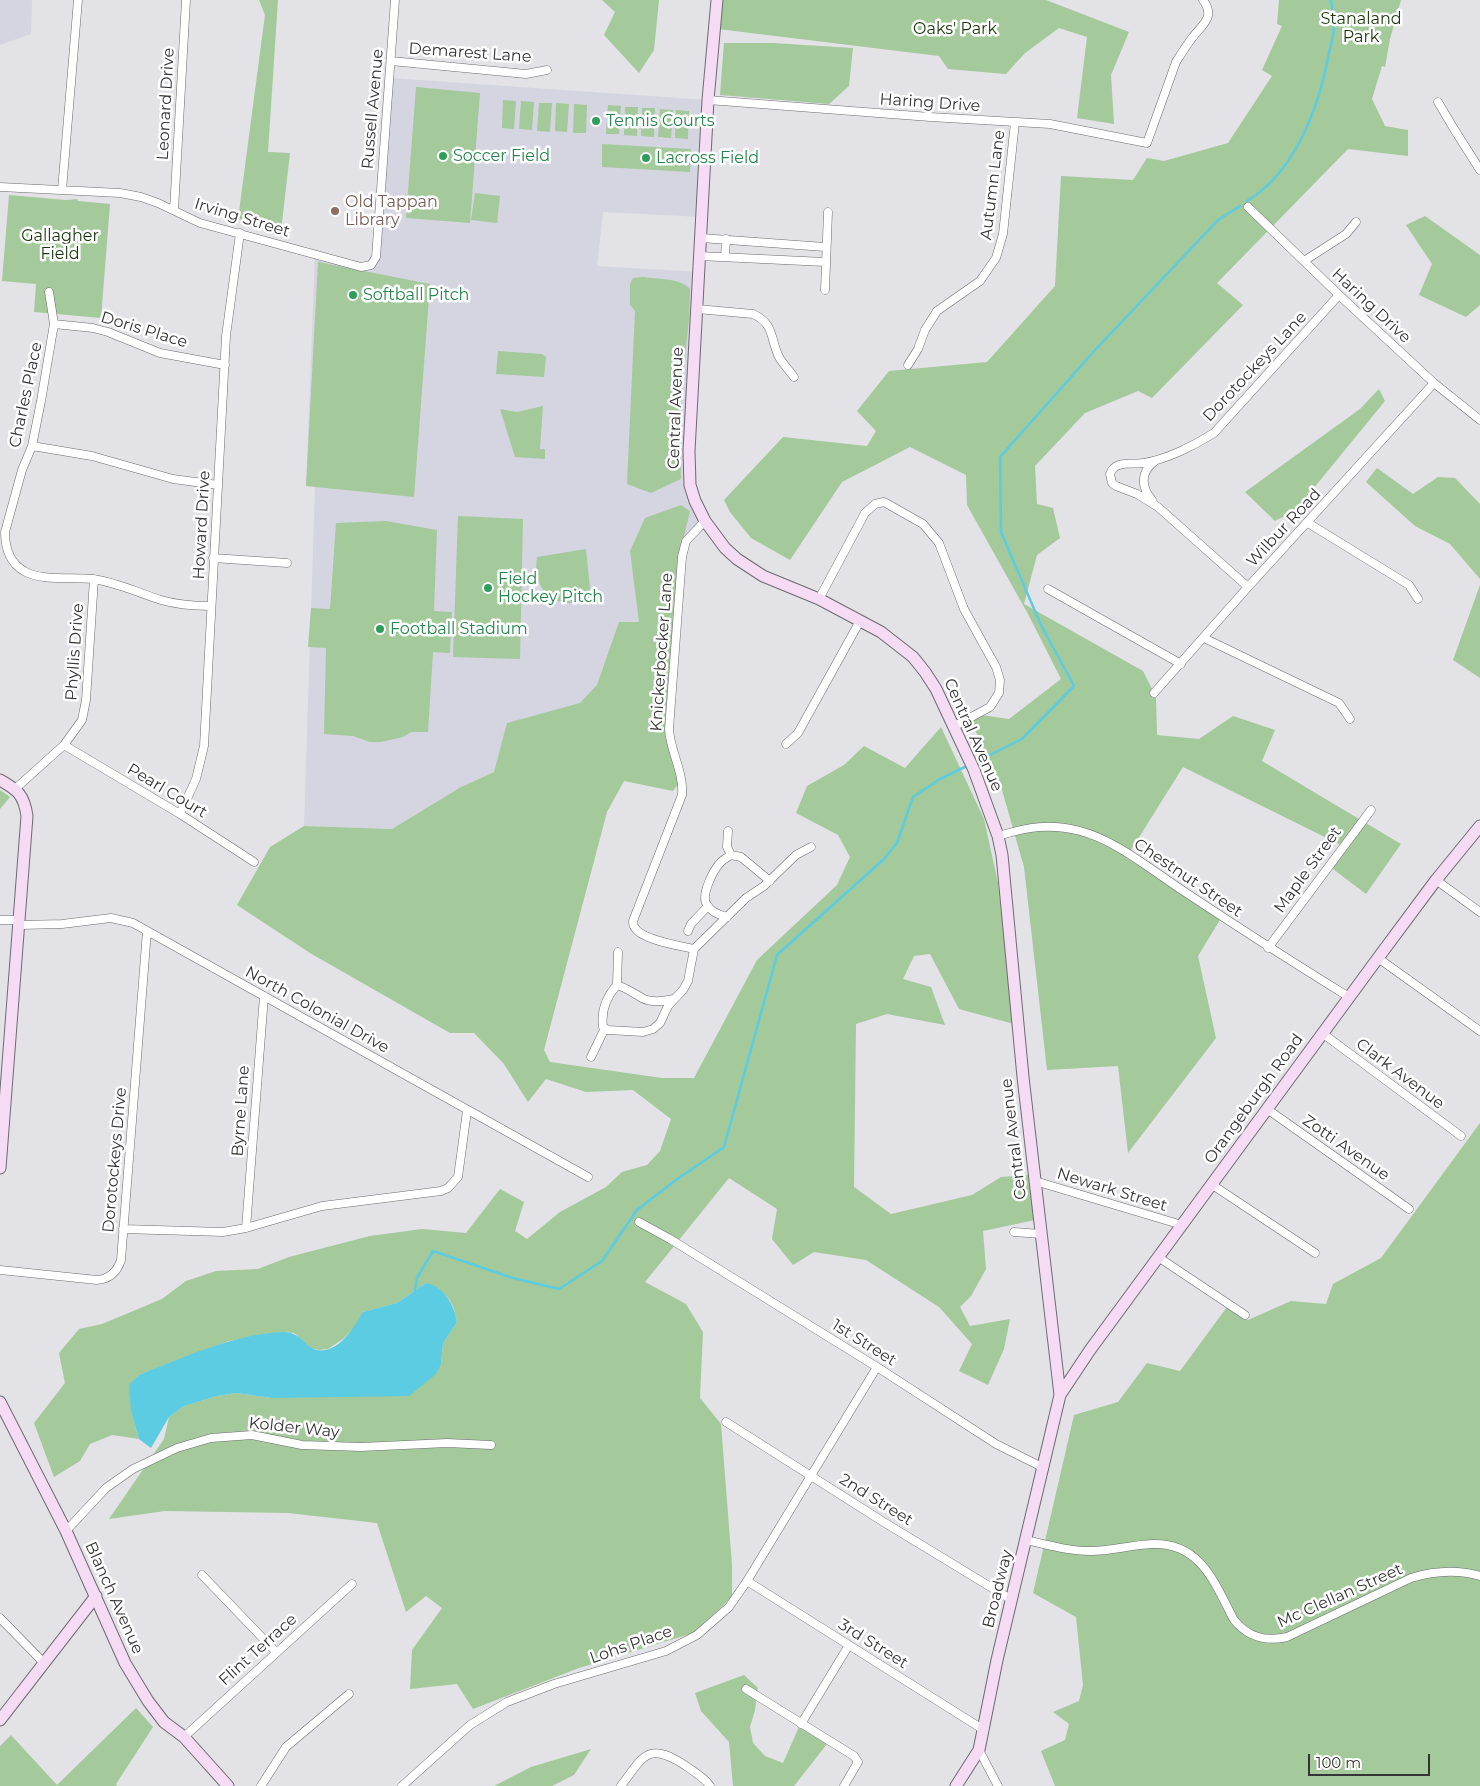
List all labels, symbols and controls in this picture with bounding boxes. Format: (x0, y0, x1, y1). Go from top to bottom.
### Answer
park label: Stanaland Park (1320, 9, 1402, 47)
park label: Oaks' Park (913, 19, 997, 39)
street label: Demarest Lane (408, 39, 532, 67)
street label: Leonard Drive (153, 47, 179, 161)
street label: Russell Avenue (358, 48, 388, 170)
street label: Haring Drive (879, 90, 981, 116)
place label: Tennis Courts (606, 111, 715, 131)
marker: Tennis Courts (590, 115, 602, 127)
street label: Autumn Lane (977, 129, 1009, 241)
place label: Soccer Field (453, 146, 550, 166)
place label: Lacross Field (656, 148, 759, 168)
marker: Soccer Field (437, 150, 449, 162)
marker: Lacross Field (640, 152, 652, 164)
place label: Old Tappan Library (345, 192, 438, 230)
street label: Irving Street (192, 194, 292, 242)
marker: Old Tappan Library (329, 205, 341, 217)
park label: Gallagher Field (21, 226, 99, 264)
street label: Haring Drive (1328, 265, 1414, 347)
place label: Softball Pitch (363, 285, 469, 305)
marker: Softball Pitch (347, 289, 359, 301)
street label: Doris Place (98, 308, 190, 352)
street label: Dorotockeys Lane (1199, 308, 1311, 426)
street label: Charles Place (5, 340, 47, 450)
street label: Central Avenue (664, 347, 688, 469)
street label: Howard Drive (190, 470, 214, 580)
street label: Wilbur Road (1243, 485, 1325, 571)
place label: Field Hockey Pitch (498, 569, 603, 607)
street label: Knickerbocker Lane (647, 572, 677, 732)
marker: Field Hockey Pitch (482, 582, 494, 594)
street label: Phyllis Drive (62, 603, 88, 701)
place label: Football Stadium (390, 619, 528, 639)
marker: Football Stadium (374, 623, 386, 635)
street label: Central Avenue (939, 675, 1007, 795)
street label: Pearl Court (124, 760, 210, 822)
street label: Maple Street (1270, 823, 1346, 917)
street label: Chestnut Street (1130, 835, 1246, 921)
street label: North Colonial Drive (242, 962, 392, 1058)
street label: Orangeburgh Road (1200, 1030, 1308, 1168)
street label: Clark Avenue (1352, 1035, 1448, 1113)
street label: Byrne Lane (228, 1065, 254, 1157)
street label: Central Avenue (997, 1077, 1031, 1201)
street label: Dorotockeys Drive (99, 1087, 131, 1233)
street label: Zotti Avenue (1299, 1111, 1393, 1185)
street label: Newark Street (1055, 1164, 1169, 1216)
street label: 1st Street (828, 1316, 900, 1370)
street label: Kolder Way (248, 1414, 340, 1442)
street label: 2nd Street (836, 1470, 916, 1530)
street label: Blanch Avenue (81, 1539, 147, 1657)
street label: Broadway (979, 1548, 1017, 1630)
street label: Mc Clellan Street (1274, 1560, 1406, 1632)
street label: Flint Terrace (215, 1610, 301, 1690)
street label: 3rd Street (835, 1615, 911, 1673)
street label: Lohs Place (587, 1622, 675, 1668)
scale bar (1310, 1744, 1432, 1776)
text: 100 m (1316, 1753, 1361, 1772)

